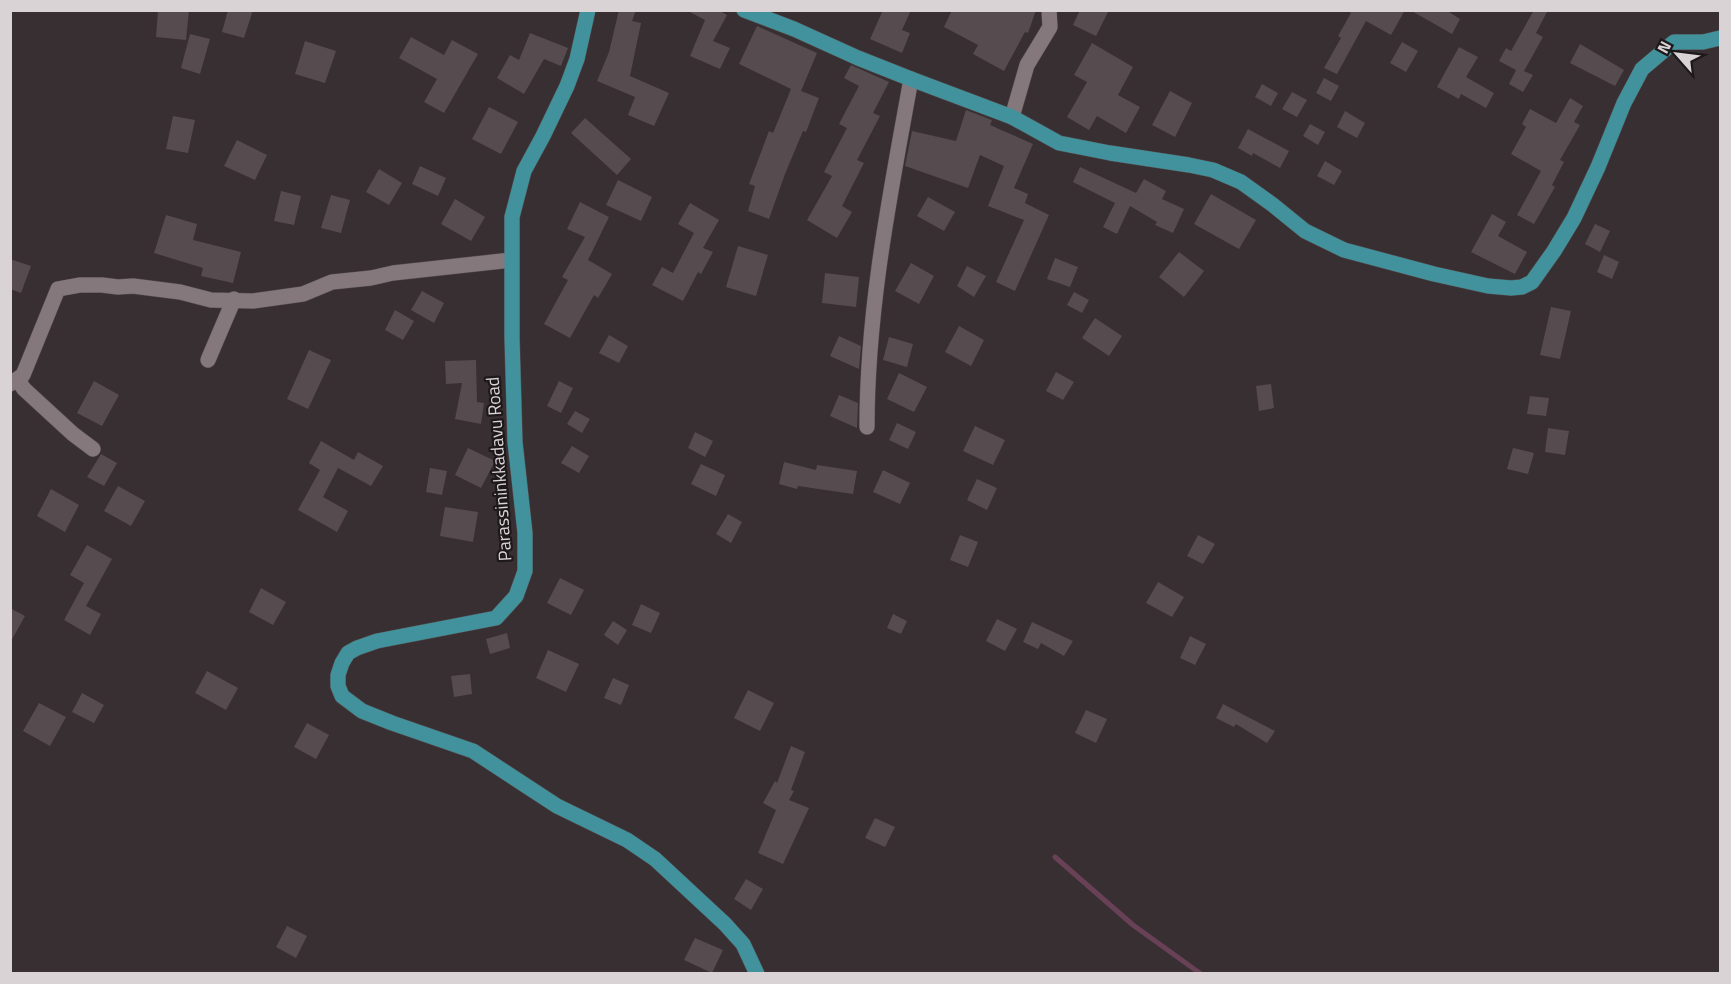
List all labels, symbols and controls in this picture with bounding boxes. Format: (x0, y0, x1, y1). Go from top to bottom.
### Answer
north arrow (1647, 24, 1707, 84)
text: N (1651, 36, 1677, 57)
street label: Parassininkkadavu Road (479, 376, 518, 562)

